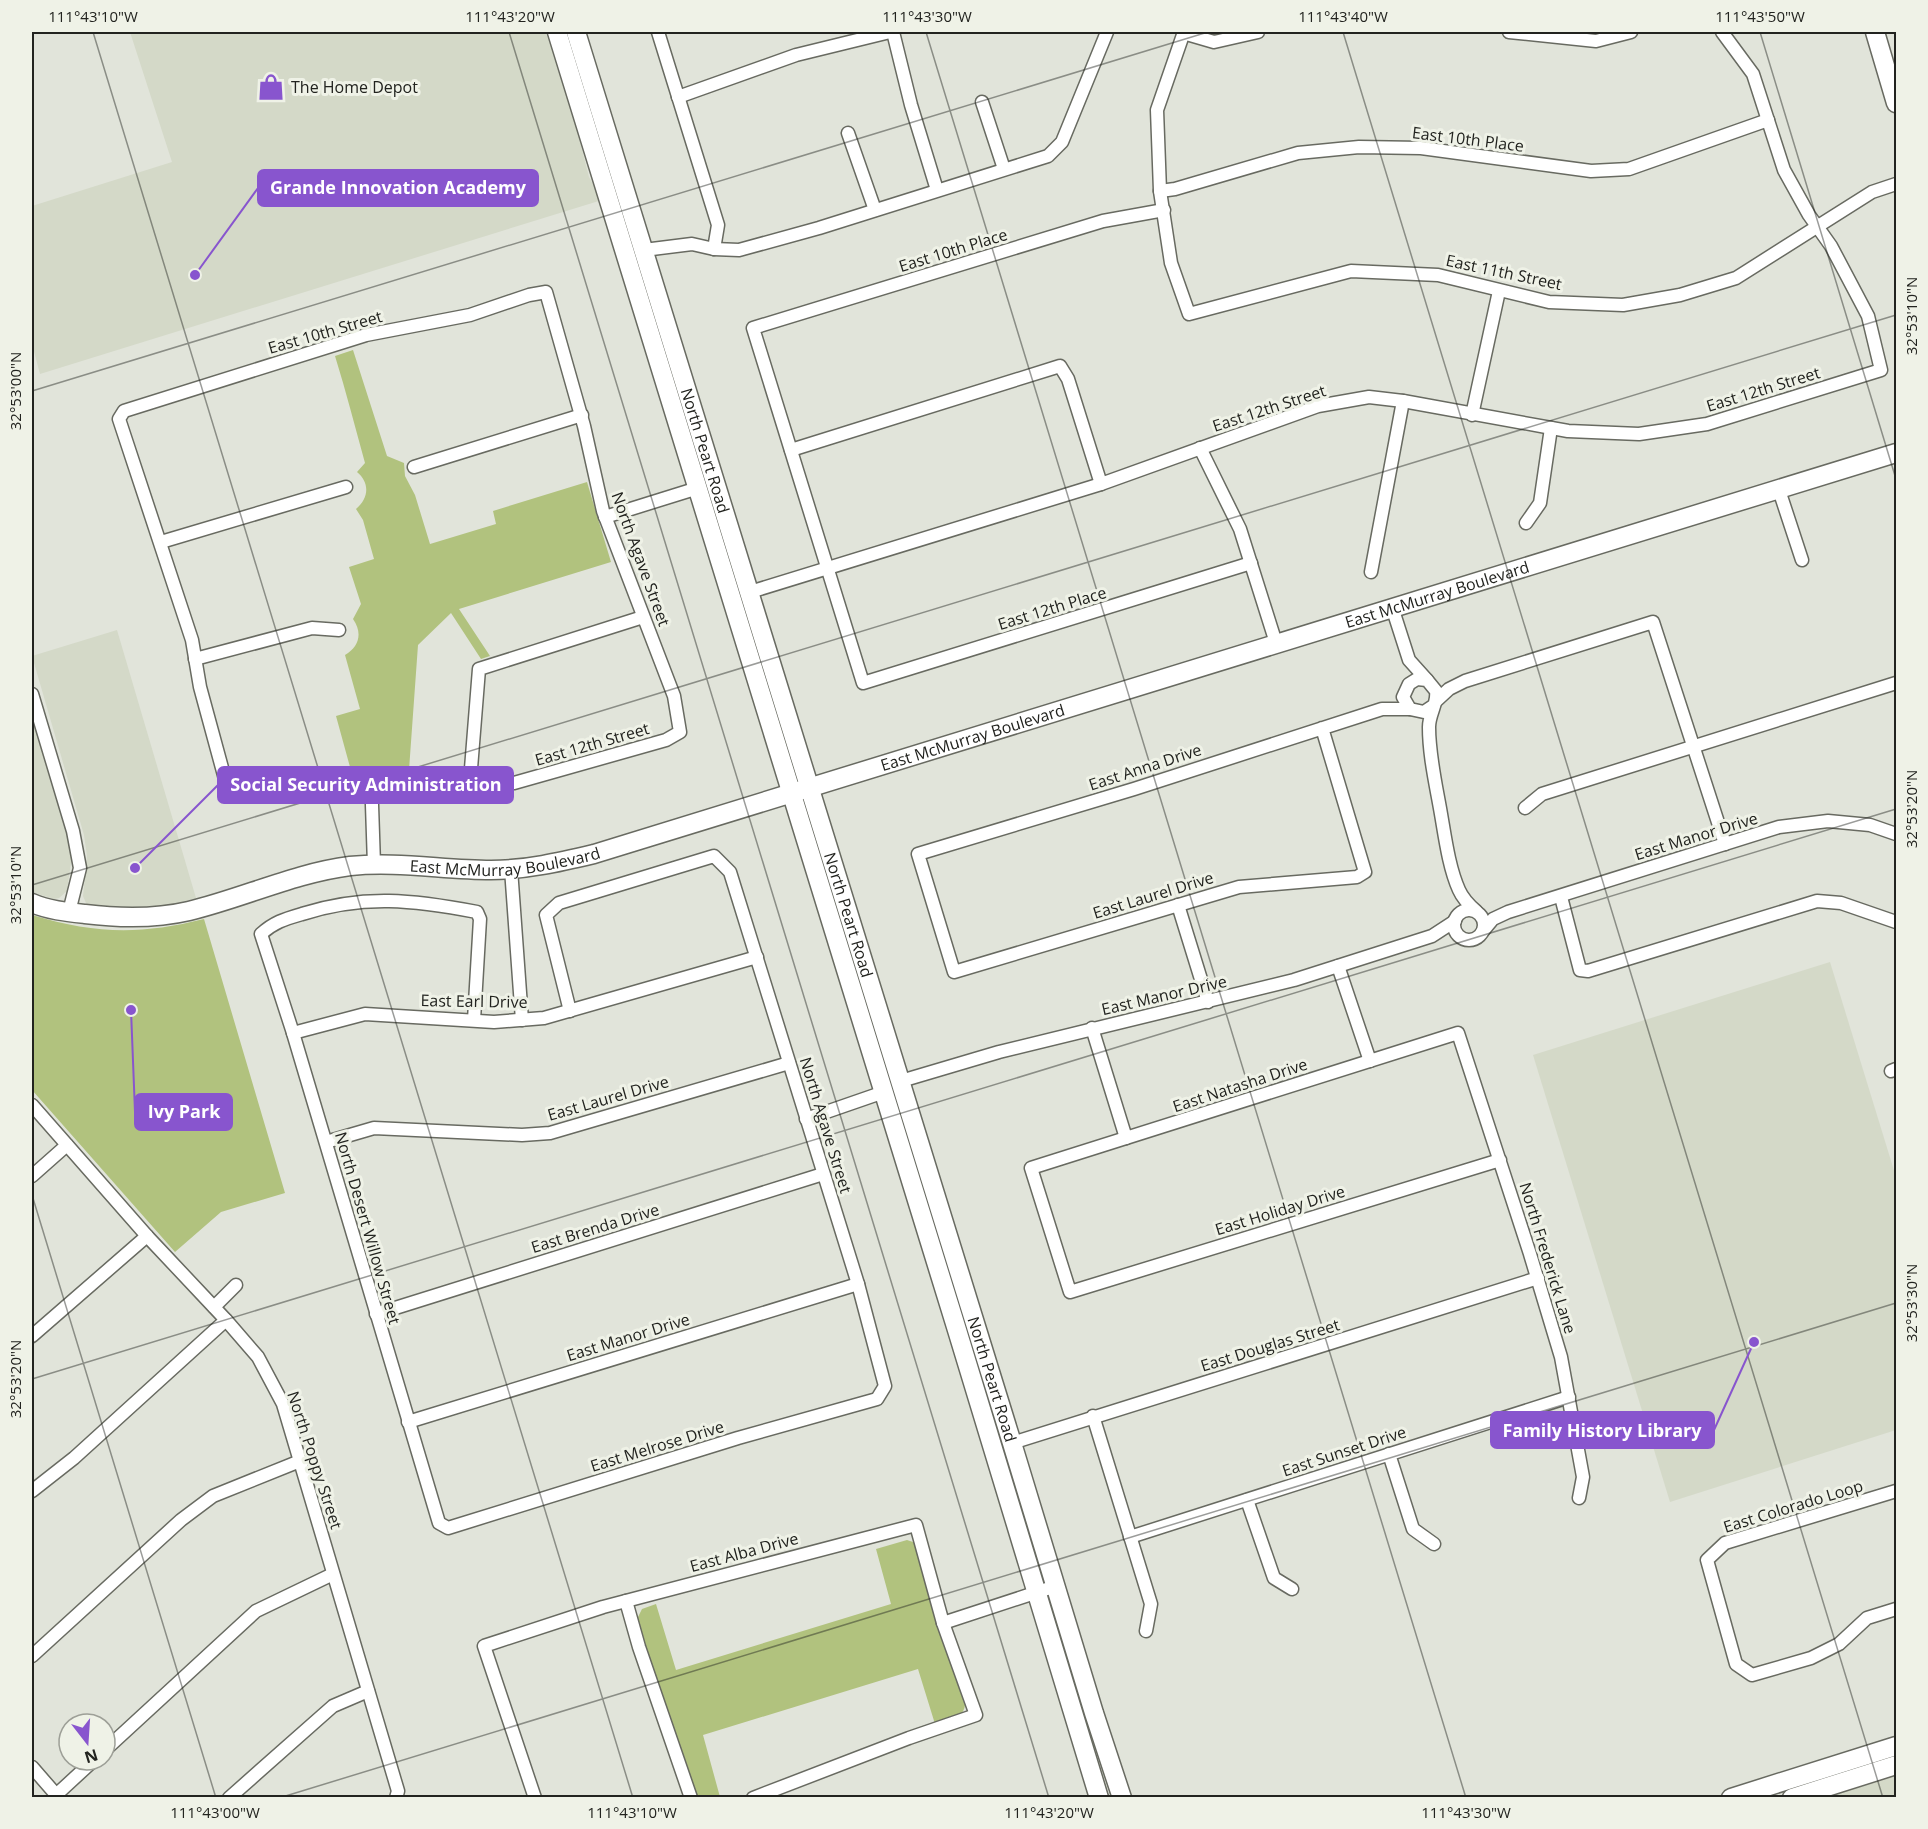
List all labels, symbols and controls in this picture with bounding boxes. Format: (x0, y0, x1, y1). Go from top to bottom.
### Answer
text: 111°43'10"W (48, 6, 138, 26)
text: 111°43'20"W (465, 6, 555, 26)
text: 111°43'30"W (882, 6, 972, 26)
text: 111°43'40"W (1298, 6, 1388, 26)
text: 111°43'50"W (1715, 6, 1805, 26)
shop icon: The Home Depot (256, 72, 286, 102)
place label: The Home Depot (291, 76, 418, 98)
street label: East 10th Place (1411, 121, 1525, 157)
callout: Grande Innovation Academy (258, 170, 538, 206)
text: Grande Innovation Academy (270, 175, 527, 199)
street label: East 10th Place (896, 223, 1010, 277)
street label: East 11th Street (1444, 249, 1564, 295)
text: 32°53'10"N (1901, 277, 1921, 355)
street label: East 10th Street (265, 305, 385, 359)
text: 32°53'00"N (5, 352, 25, 430)
street label: East 12th Street (1703, 361, 1823, 417)
street label: East 12th Street (1210, 379, 1329, 437)
street label: North Peart Road (676, 385, 735, 516)
street label: North Agave Street (606, 489, 676, 629)
street label: East McMurray Boulevard (1342, 556, 1532, 633)
street label: East 12th Place (995, 581, 1109, 635)
street label: East McMurray Boulevard (878, 699, 1067, 776)
street label: East 12th Street (532, 717, 652, 771)
street label: East Anna Drive (1086, 738, 1204, 796)
callout: Social Security Administration (218, 767, 513, 803)
text: 32°53'20"N (1901, 770, 1921, 848)
text: Social Security Administration (230, 772, 502, 796)
street label: East Manor Drive (1632, 807, 1760, 865)
street label: East McMurray Boulevard (409, 842, 603, 881)
text: 32°53'10"N (5, 846, 25, 924)
street label: North Peart Road (819, 849, 878, 980)
street label: East Laurel Drive (1090, 866, 1216, 924)
street label: East Manor Drive (1099, 970, 1229, 1020)
street label: East Earl Drive (420, 989, 528, 1013)
street label: East Natasha Drive (1170, 1053, 1310, 1117)
street label: North Agave Street (795, 1054, 857, 1196)
street label: East Laurel Drive (545, 1070, 671, 1126)
callout: Ivy Park (135, 1094, 232, 1130)
text: Ivy Park (148, 1099, 221, 1123)
street label: North Desert Willow Street (330, 1129, 406, 1327)
street label: East Holiday Drive (1212, 1180, 1348, 1240)
street label: North Frederick Lane (1514, 1180, 1582, 1336)
street label: East Brenda Drive (528, 1198, 662, 1258)
text: 32°53'30"N (1901, 1264, 1921, 1342)
street label: East Manor Drive (564, 1308, 692, 1366)
street label: East Douglas Street (1198, 1313, 1343, 1377)
street label: North Peart Road (963, 1314, 1022, 1444)
text: 32°53'20"N (5, 1340, 25, 1418)
street label: North Poppy Street (282, 1388, 348, 1532)
callout: Family History Library (1491, 1412, 1714, 1448)
street label: East Melrose Drive (587, 1415, 727, 1477)
text: Family History Library (1502, 1418, 1702, 1442)
street label: East Sunset Drive (1279, 1421, 1409, 1481)
street label: East Colorado Loop (1720, 1474, 1866, 1538)
street label: East Alba Drive (687, 1527, 801, 1577)
north arrow (57, 1712, 117, 1772)
text: N (82, 1744, 101, 1769)
text: 111°43'00"W (170, 1802, 260, 1822)
text: 111°43'10"W (587, 1802, 677, 1822)
text: 111°43'20"W (1004, 1802, 1094, 1822)
text: 111°43'30"W (1421, 1802, 1511, 1822)

